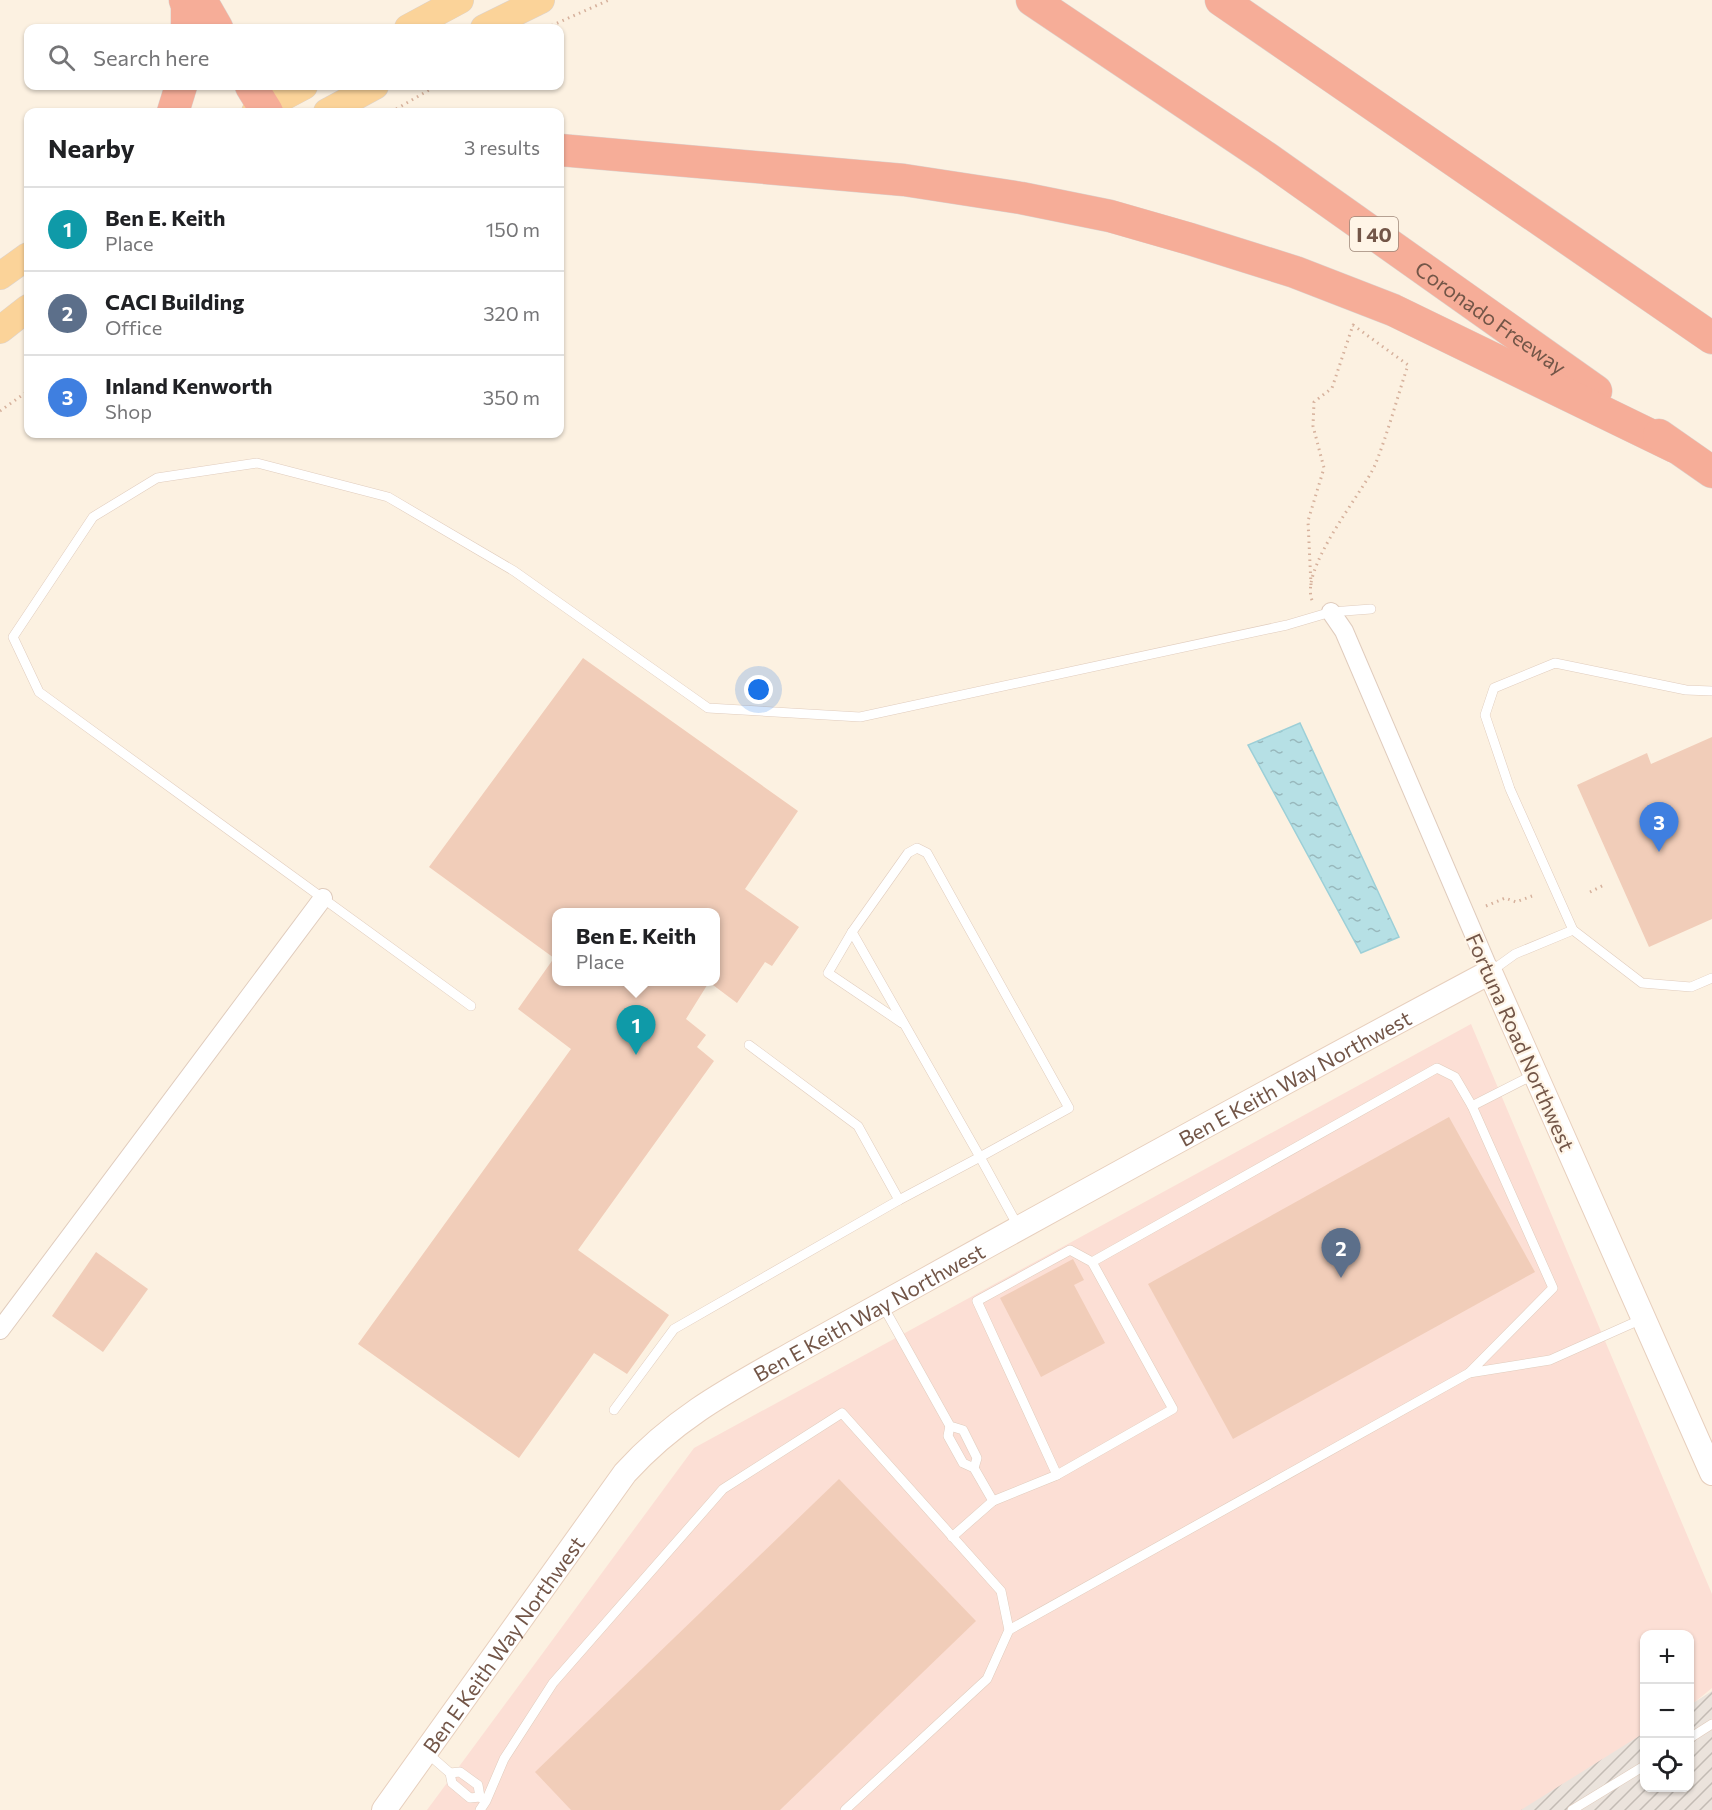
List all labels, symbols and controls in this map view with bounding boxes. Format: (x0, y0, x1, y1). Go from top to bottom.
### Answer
search box (24, 24, 564, 90)
icon: search (45, 41, 78, 74)
text: Search here (93, 44, 209, 71)
text: Nearby (48, 132, 135, 163)
text: 3 results (464, 135, 540, 159)
text: Ben E. Keith (105, 204, 225, 231)
text: 1 (63, 217, 72, 241)
text: 150 m (486, 217, 540, 241)
road number: I 40 (1350, 217, 1398, 251)
text: Place (105, 231, 154, 255)
street label: Coronado Freeway (1411, 255, 1572, 379)
text: CACI Building (105, 288, 244, 315)
text: 2 (62, 301, 73, 325)
text: 320 m (483, 301, 540, 325)
text: Office (105, 315, 162, 339)
text: Inland Kenworth (105, 372, 273, 399)
text: 3 (62, 385, 73, 409)
text: 350 m (483, 385, 540, 409)
text: Shop (105, 399, 152, 423)
your location (744, 675, 773, 704)
pin: 3 (1640, 802, 1678, 852)
popup (552, 908, 720, 986)
text: Ben E. Keith (576, 922, 696, 949)
street label: Fortuna Road Northwest (1462, 929, 1580, 1155)
text: Place (576, 949, 624, 973)
street label: Ben E Keith Way Northwest (1174, 1004, 1415, 1151)
pin: 1 (616, 1006, 656, 1055)
pin: 2 (1322, 1228, 1360, 1278)
street label: Ben E Keith Way Northwest (749, 1237, 989, 1386)
street label: Ben E Keith Way Northwest (417, 1531, 589, 1757)
map controls (1640, 1630, 1694, 1792)
button: + (1640, 1630, 1694, 1684)
button: − (1640, 1684, 1694, 1738)
button: locate (1640, 1738, 1694, 1792)

